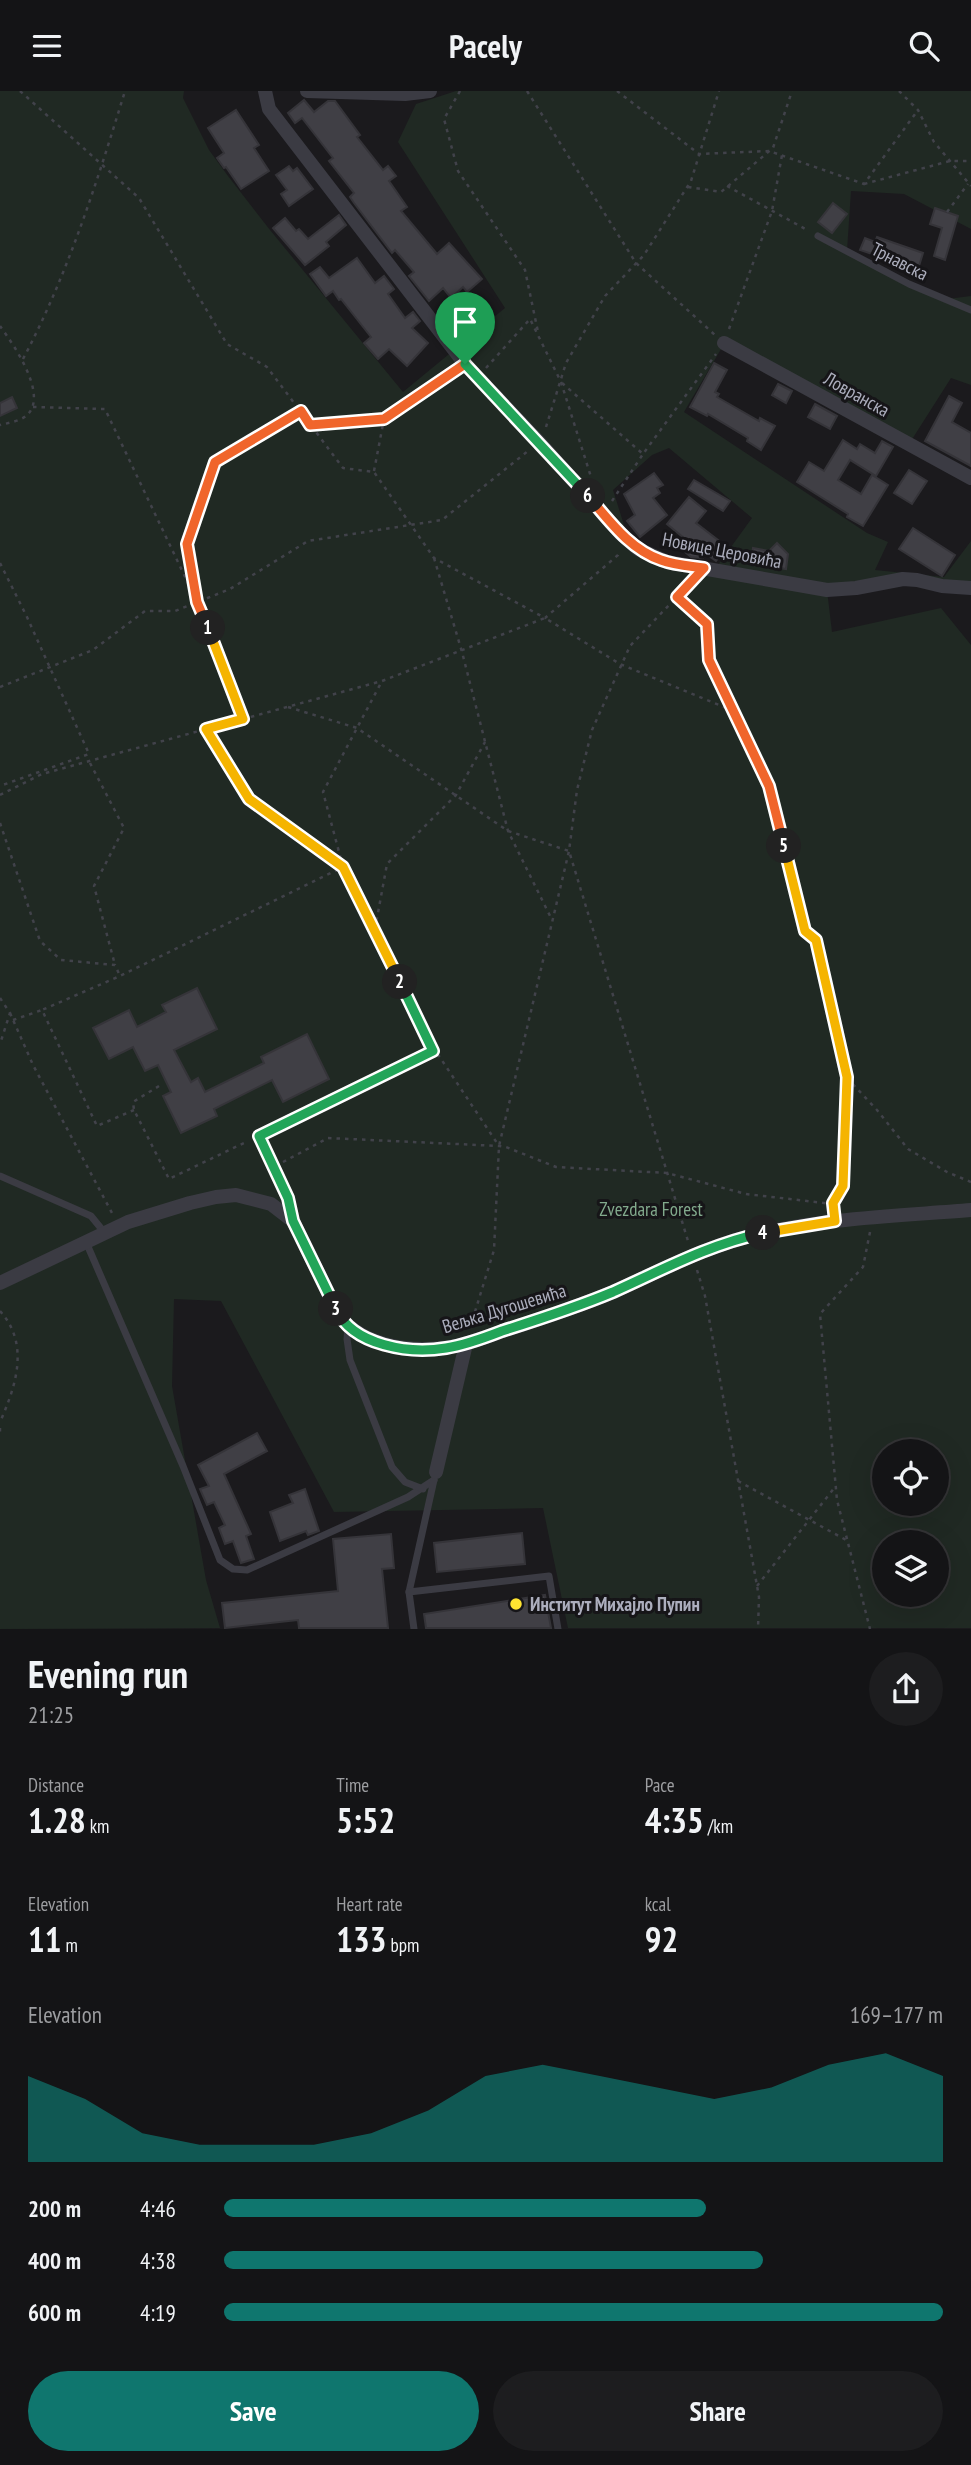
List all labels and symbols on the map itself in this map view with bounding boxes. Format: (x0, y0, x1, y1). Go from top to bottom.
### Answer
street label: Трнавска (868, 237, 932, 285)
pin (435, 292, 495, 364)
street label: Ловранска (819, 366, 894, 422)
pin: 6 (570, 479, 606, 513)
street label: Новице Церовића (660, 527, 784, 573)
pin: 1 (190, 611, 226, 645)
pin: 5 (766, 829, 802, 863)
pin: 2 (382, 965, 418, 999)
park label: Zvezdara Forest (599, 1197, 703, 1221)
pin: 4 (746, 1215, 780, 1251)
street label: Вељка Дугошевића (439, 1278, 569, 1338)
pin: 3 (318, 1291, 354, 1327)
place label: Институт Михајло Пупин (530, 1592, 700, 1616)
marker: Институт Михајло Пупин (508, 1596, 524, 1612)

